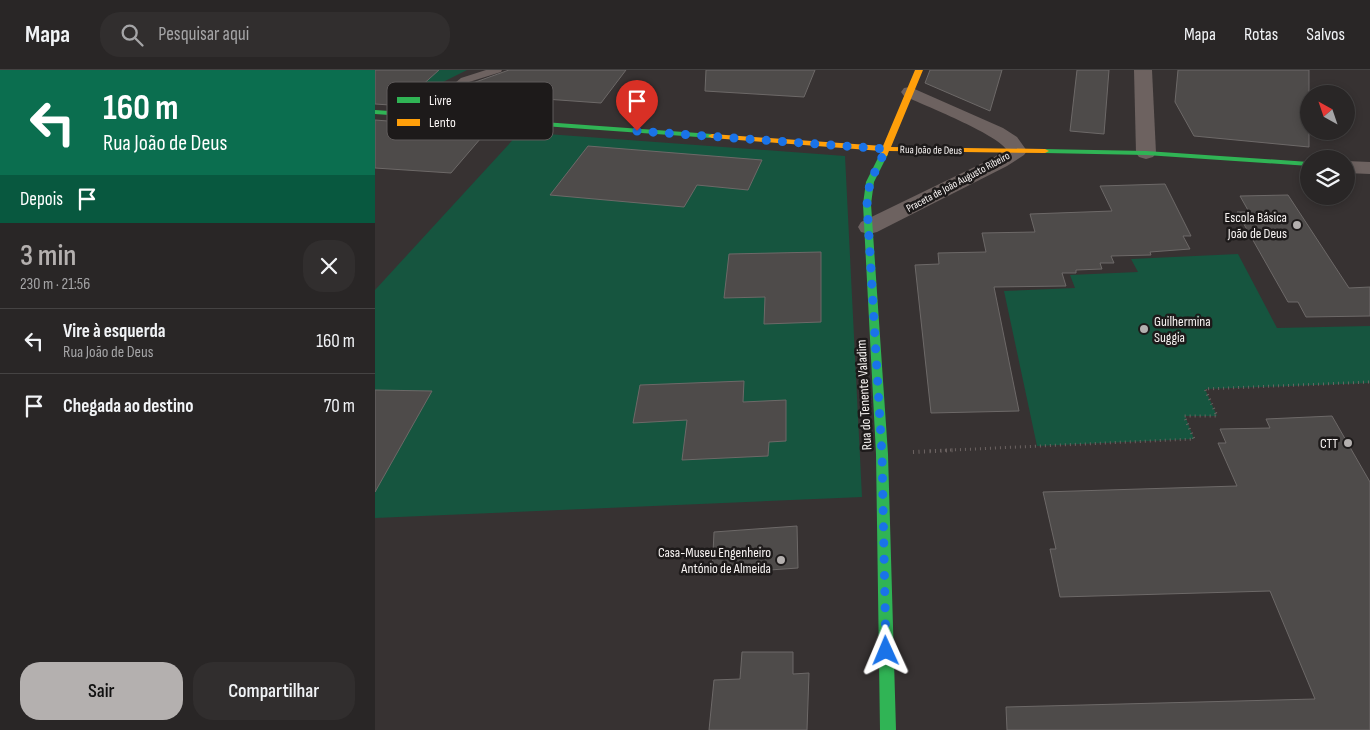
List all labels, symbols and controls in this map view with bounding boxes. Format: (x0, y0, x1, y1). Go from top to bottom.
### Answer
search box (100, 12, 450, 57)
text: Mapa (25, 20, 70, 49)
icon: search (118, 21, 146, 49)
text: Pesquisar aqui (158, 23, 249, 46)
text: Mapa (1184, 24, 1216, 45)
text: Rotas (1244, 24, 1278, 45)
text: Salvos (1306, 24, 1345, 45)
pin (616, 80, 658, 131)
legend (387, 82, 553, 140)
north arrow (1300, 85, 1355, 140)
map controls (1300, 85, 1355, 205)
text: 160 m (103, 87, 179, 130)
icon: arrive (623, 87, 651, 115)
icon: left (20, 90, 85, 155)
text: Livre (429, 92, 452, 109)
text: Lento (429, 114, 456, 131)
text: Rua João de Deus (103, 130, 227, 157)
street label: Rua João de Deus (900, 143, 962, 157)
street label: Praceta de João Augusto Ribeiro (904, 149, 1012, 215)
button: layers (1300, 150, 1355, 205)
icon: arrive (73, 185, 101, 213)
text: Depois (20, 188, 63, 211)
place label: Escola Básica João de Deus (1225, 209, 1287, 242)
marker: Escola Básica João de Deus (1291, 219, 1303, 231)
text: 3 min (20, 238, 76, 274)
button: close (303, 240, 355, 292)
text: 230 m · 21:56 (20, 275, 90, 294)
place label: Guilhermina Suggia (1154, 313, 1211, 346)
text: Vire à esquerda (63, 320, 165, 343)
marker: Guilhermina Suggia (1138, 323, 1150, 335)
icon: left (20, 327, 48, 355)
text: 160 m (316, 330, 355, 353)
street label: Rua do Tenente Valadim (853, 339, 875, 451)
text: Rua João de Deus (63, 343, 153, 362)
icon: arrive (20, 392, 48, 420)
text: Chegada ao destino (63, 395, 193, 418)
text: 70 m (324, 395, 355, 418)
place label: CTT (1320, 435, 1338, 452)
marker: CTT (1342, 437, 1354, 449)
place label: Casa-Museu Engenheiro António de Almeida (658, 544, 771, 577)
marker: Casa-Museu Engenheiro António de Almeida (775, 554, 787, 566)
position arrow (859, 624, 911, 676)
button: Sair (20, 662, 183, 720)
button: Compartilhar (193, 662, 355, 720)

